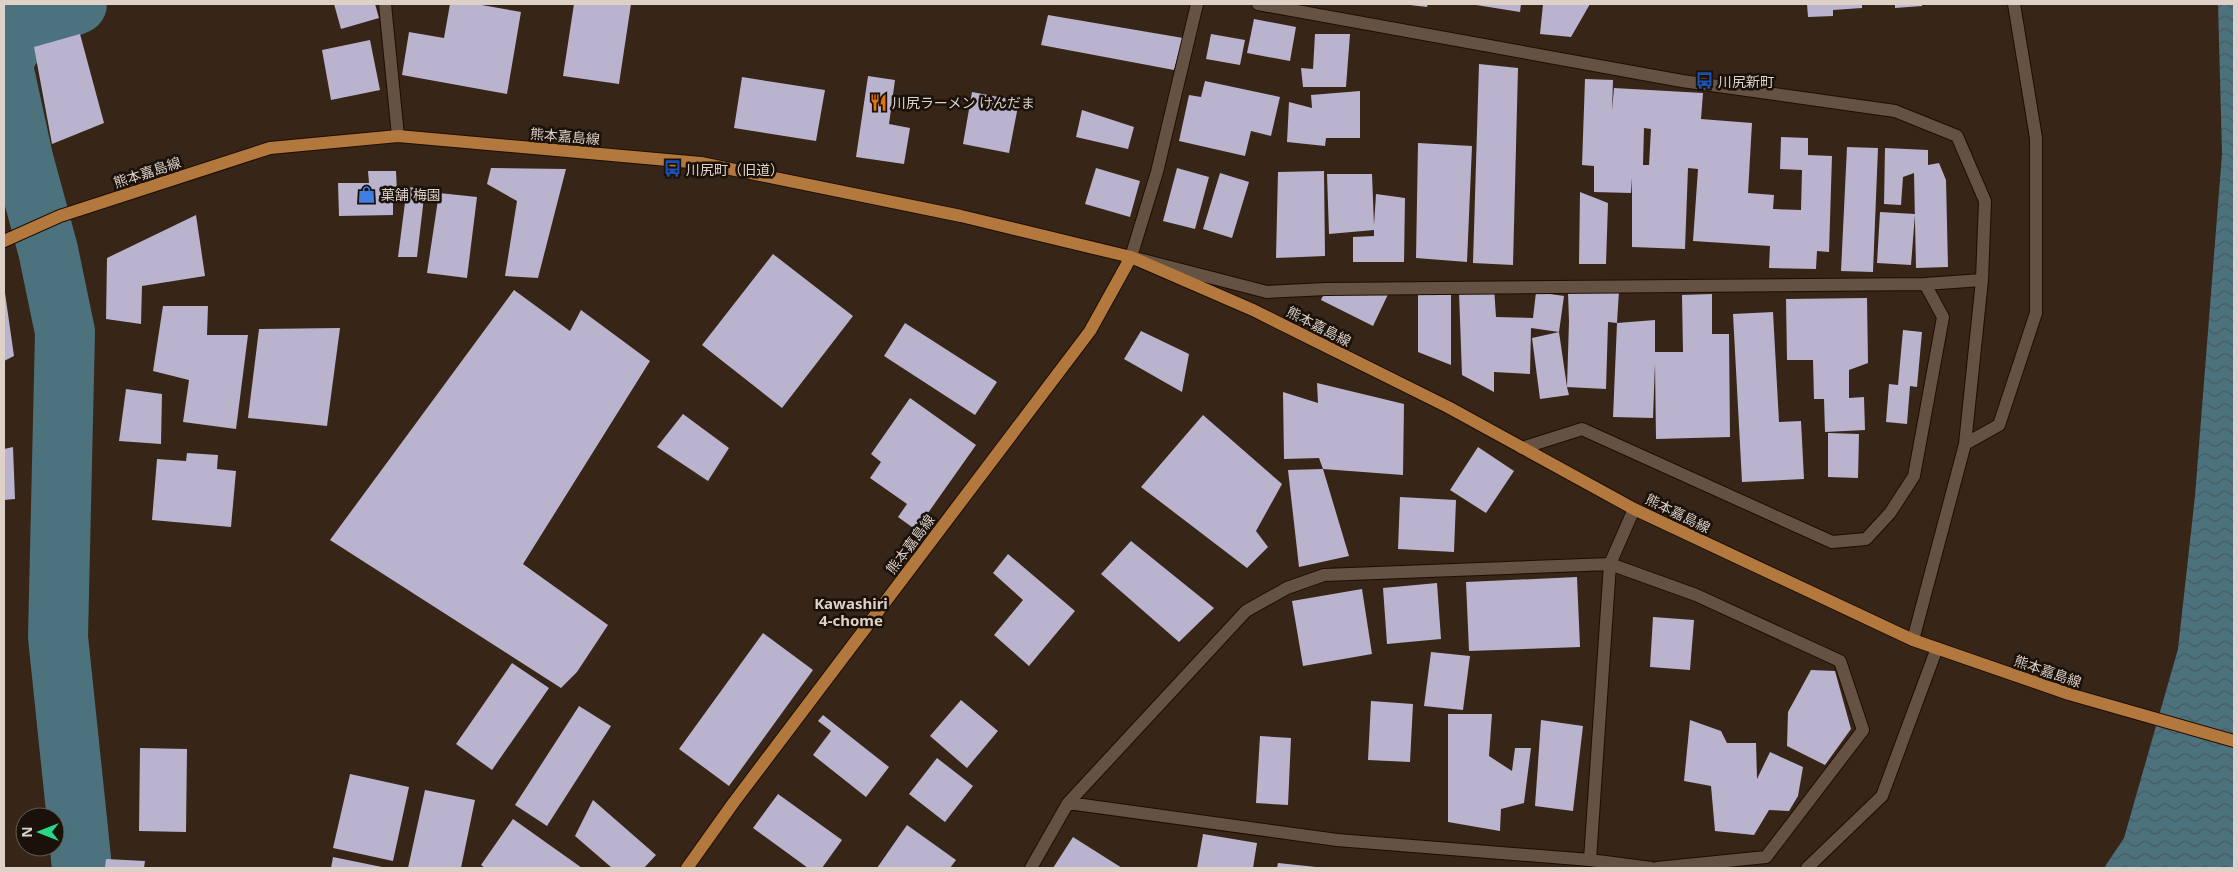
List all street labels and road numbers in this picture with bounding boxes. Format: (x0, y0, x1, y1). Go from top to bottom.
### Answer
street label: 熊本嘉島線 (529, 123, 601, 149)
street label: 熊本嘉島線 (111, 152, 183, 192)
street label: 熊本嘉島線 (1284, 302, 1354, 350)
street label: 熊本嘉島線 (1642, 489, 1714, 537)
street label: 熊本嘉島線 (881, 510, 939, 578)
street label: 熊本嘉島線 (2012, 651, 2084, 691)

